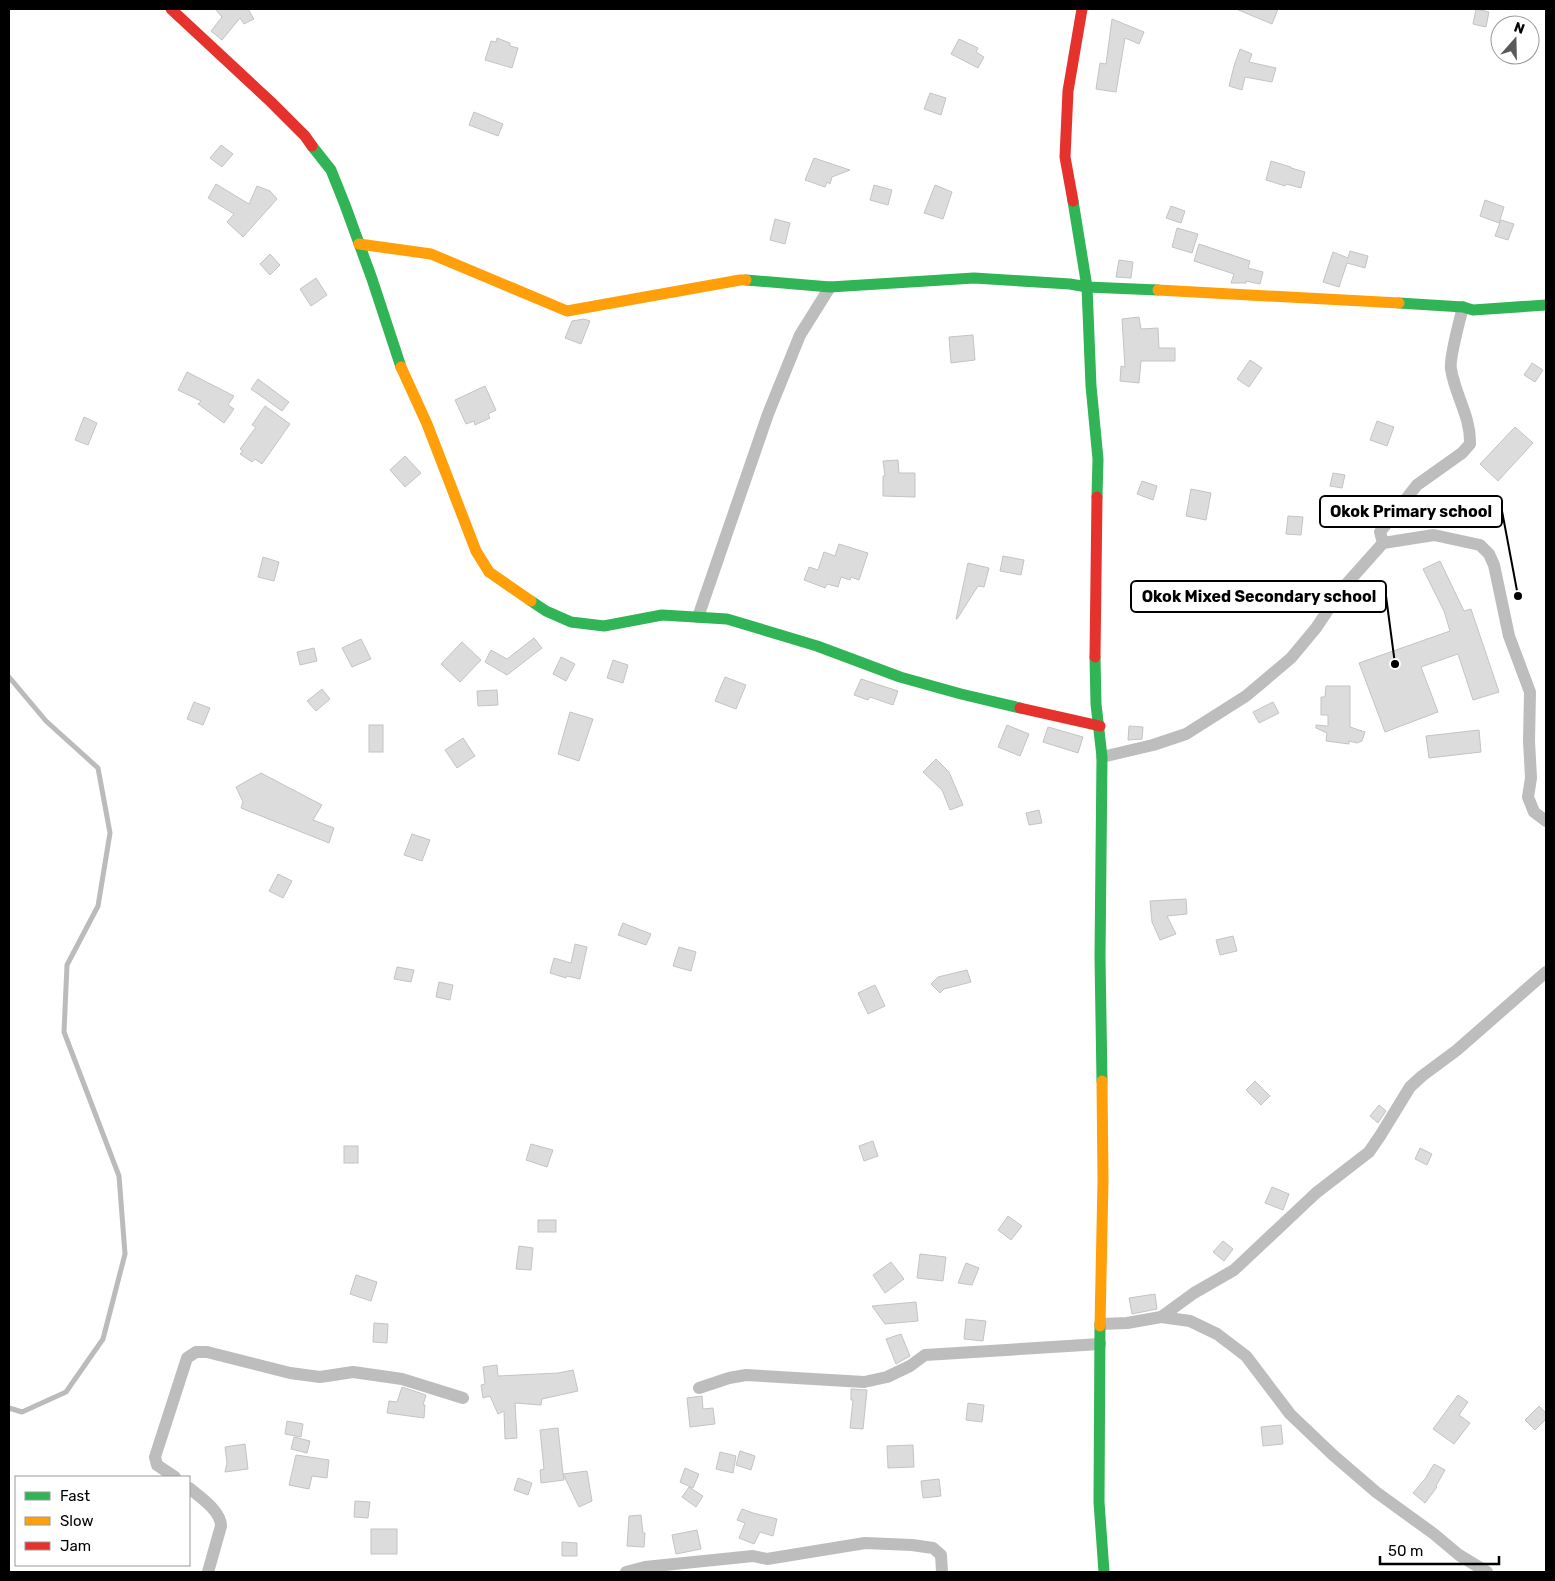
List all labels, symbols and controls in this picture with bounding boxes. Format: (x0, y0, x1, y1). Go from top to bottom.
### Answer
north arrow (1490, 15, 1540, 65)
text: N (1512, 19, 1527, 38)
callout: Okok Primary school (1320, 496, 1502, 527)
text: Okok Primary school (1330, 502, 1492, 521)
callout: Okok Mixed Secondary school (1131, 581, 1386, 612)
text: Okok Mixed Secondary school (1142, 587, 1376, 606)
legend (15, 1476, 190, 1566)
text: Fast (60, 1487, 90, 1505)
text: Slow (60, 1512, 93, 1530)
scale bar (1380, 1534, 1499, 1566)
text: Jam (60, 1537, 91, 1555)
text: 50 m (1388, 1542, 1423, 1560)

